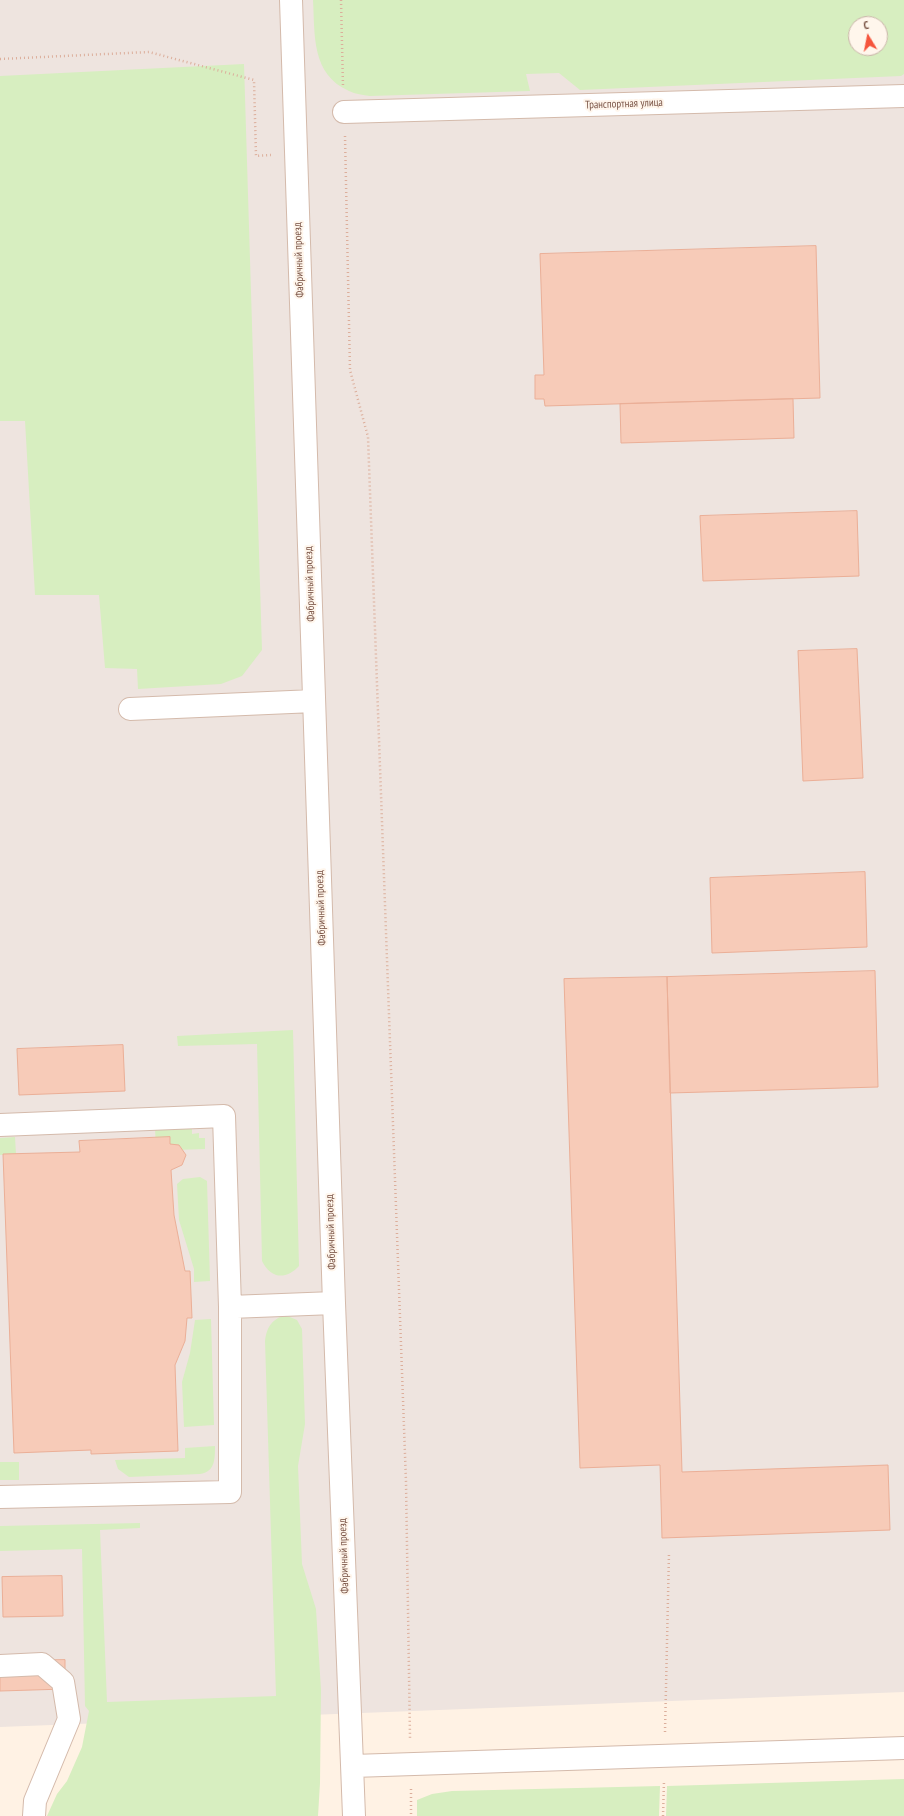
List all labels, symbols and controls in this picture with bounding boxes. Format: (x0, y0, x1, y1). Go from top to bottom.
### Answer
north arrow (848, 16, 888, 56)
text: С (862, 18, 870, 32)
street label: Транспортная улица (585, 96, 663, 112)
street label: Фабричный проезд (291, 222, 307, 298)
street label: Фабричный проезд (302, 546, 318, 622)
street label: Фабричный проезд (313, 870, 329, 946)
street label: Фабричный проезд (323, 1194, 339, 1270)
street label: Фабричный проезд (336, 1518, 352, 1594)

